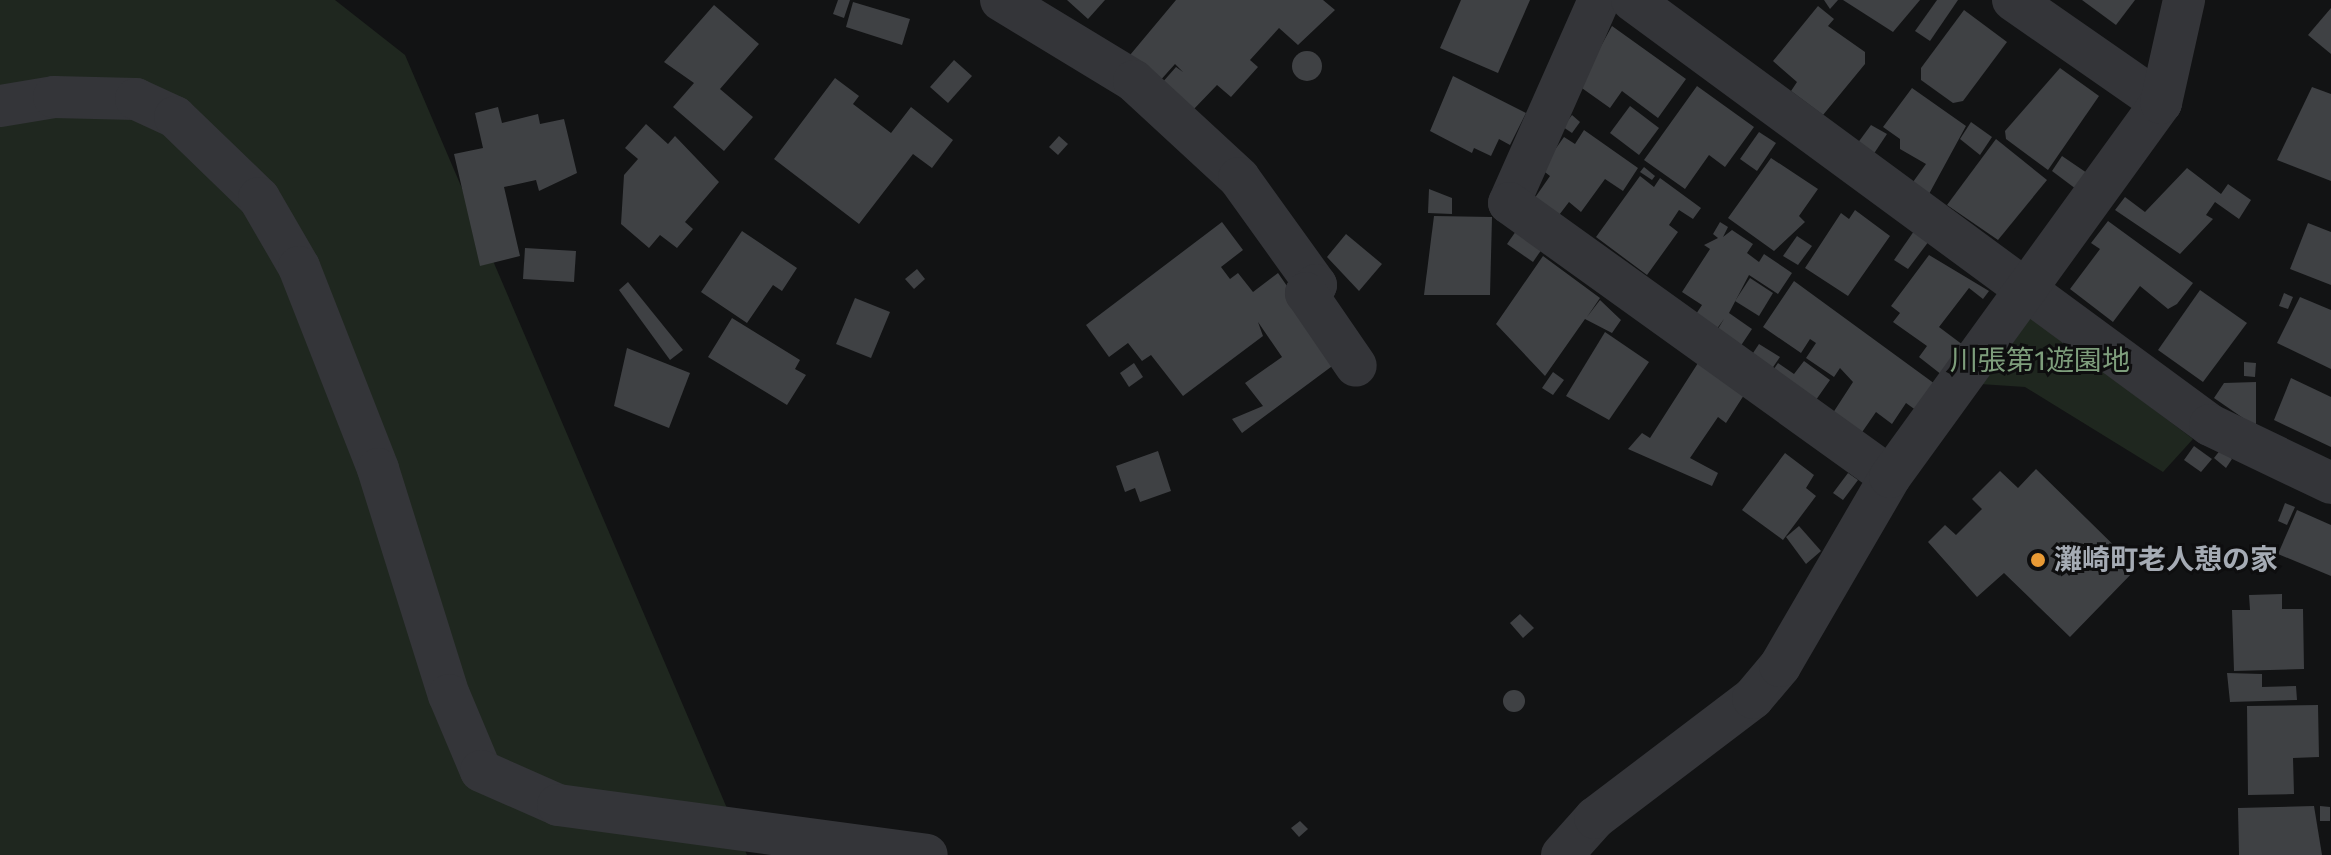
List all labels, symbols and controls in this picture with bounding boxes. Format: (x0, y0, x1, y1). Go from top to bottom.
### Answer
park label: 川張第1遊園地 (1950, 344, 2130, 378)
place label: 灘崎町老人憩の家 (2054, 543, 2278, 577)
marker: 灘崎町老人憩の家 (2029, 551, 2047, 569)

